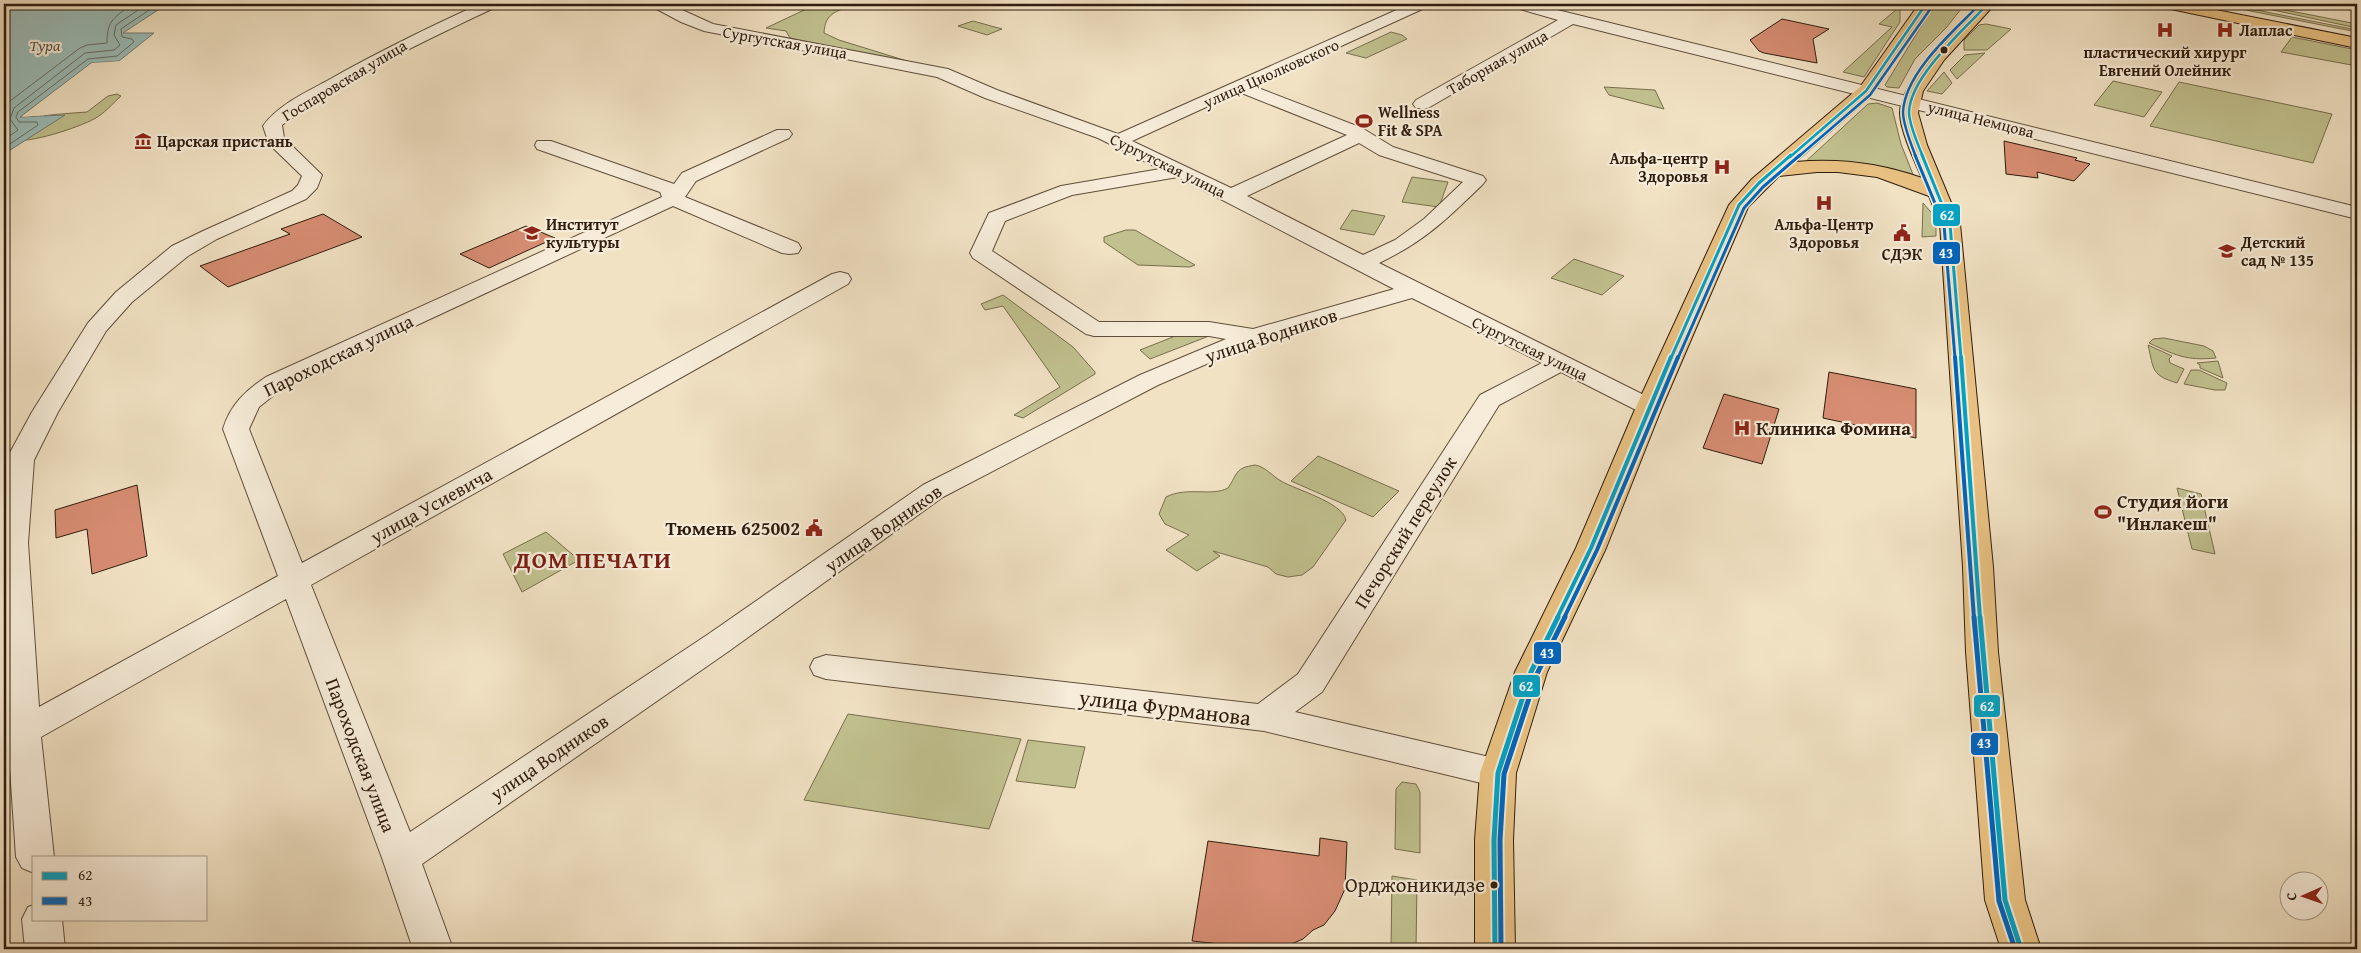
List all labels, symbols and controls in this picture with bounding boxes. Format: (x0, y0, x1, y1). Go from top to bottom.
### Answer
place label: Лаплас (2239, 18, 2293, 42)
street label: Сургутская улица (721, 19, 850, 65)
hospital icon: пластический хирург Евгений Олейник (2155, 20, 2175, 40)
hospital icon: Лаплас (2215, 20, 2235, 40)
street label: Таборная улица (1442, 23, 1552, 101)
street label: улица Циолковского (1198, 32, 1343, 114)
water label: Тура (30, 33, 61, 57)
street label: Госпаровская улица (277, 33, 411, 127)
place label: пластический хирург Евгений Олейник (2084, 40, 2247, 82)
unlabelled marker (1939, 45, 1949, 55)
street label: улица Немцова (1924, 94, 2037, 144)
place label: Wellness Fit & SPA (1378, 100, 1443, 142)
sports icon: Wellness Fit & SPA (1354, 111, 1374, 131)
street label: Сургутская улица (1106, 127, 1230, 204)
place label: Царская пристань (157, 129, 293, 153)
museum icon: Царская пристань (133, 131, 153, 151)
place label: Альфа-центр Здоровья (1610, 146, 1708, 188)
hospital icon: Альфа-центр Здоровья (1712, 157, 1732, 177)
hospital icon: Альфа-Центр Здоровья (1814, 193, 1834, 213)
line badge: 62 (1932, 203, 1961, 227)
text: 62 (1940, 205, 1954, 225)
place label: Институт культуры (546, 212, 620, 254)
place label: Альфа-Центр Здоровья (1774, 212, 1874, 254)
school or university icon: Институт культуры (522, 223, 542, 243)
public building icon: СДЭК (1892, 223, 1912, 243)
place label: Детский сад № 135 (2240, 230, 2314, 272)
line badge: 43 (1932, 241, 1961, 265)
school or university icon: Детский сад № 135 (2217, 241, 2237, 261)
place label: СДЭК (1882, 242, 1923, 266)
text: 43 (1939, 243, 1953, 263)
street label: улица Водников (1200, 300, 1341, 370)
street label: Пароходская улица (258, 307, 418, 403)
street label: Сургутская улица (1468, 310, 1592, 387)
place label: Клиника Фомина (1756, 414, 1911, 442)
hospital icon: Клиника Фомина (1732, 418, 1752, 438)
street label: Печорский переулок (1347, 450, 1463, 614)
street label: улица Усиевича (364, 460, 497, 551)
street label: улица Водников (818, 477, 947, 579)
place label: Студия йоги "Инлакеш" (2117, 487, 2228, 537)
sports icon: Студия йоги "Инлакеш" (2093, 502, 2113, 522)
place label: Тюмень 625002 (665, 514, 800, 542)
public building icon: Тюмень 625002 (804, 518, 824, 538)
district label: ДОМ ПЕЧАТИ (513, 542, 672, 577)
line badge: 43 (1533, 641, 1562, 665)
text: 43 (1540, 643, 1554, 663)
street label: Пароходская улица (319, 674, 403, 836)
line badge: 62 (1512, 674, 1541, 698)
text: 62 (1519, 676, 1533, 696)
street label: улица Фурманова (1076, 680, 1253, 733)
line badge: 62 (1973, 694, 2001, 718)
text: 62 (1980, 696, 1994, 716)
street label: улица Водников (483, 707, 614, 808)
line badge: 43 (1970, 732, 1999, 756)
text: 43 (1977, 733, 1991, 753)
legend (32, 856, 208, 920)
text: 62 (78, 864, 92, 885)
place label: Орджоникидзе (1345, 869, 1485, 900)
north arrow (2278, 870, 2328, 920)
marker: Орджоникидзе (1489, 880, 1499, 890)
text: 43 (78, 890, 92, 911)
text: С (2281, 892, 2301, 901)

